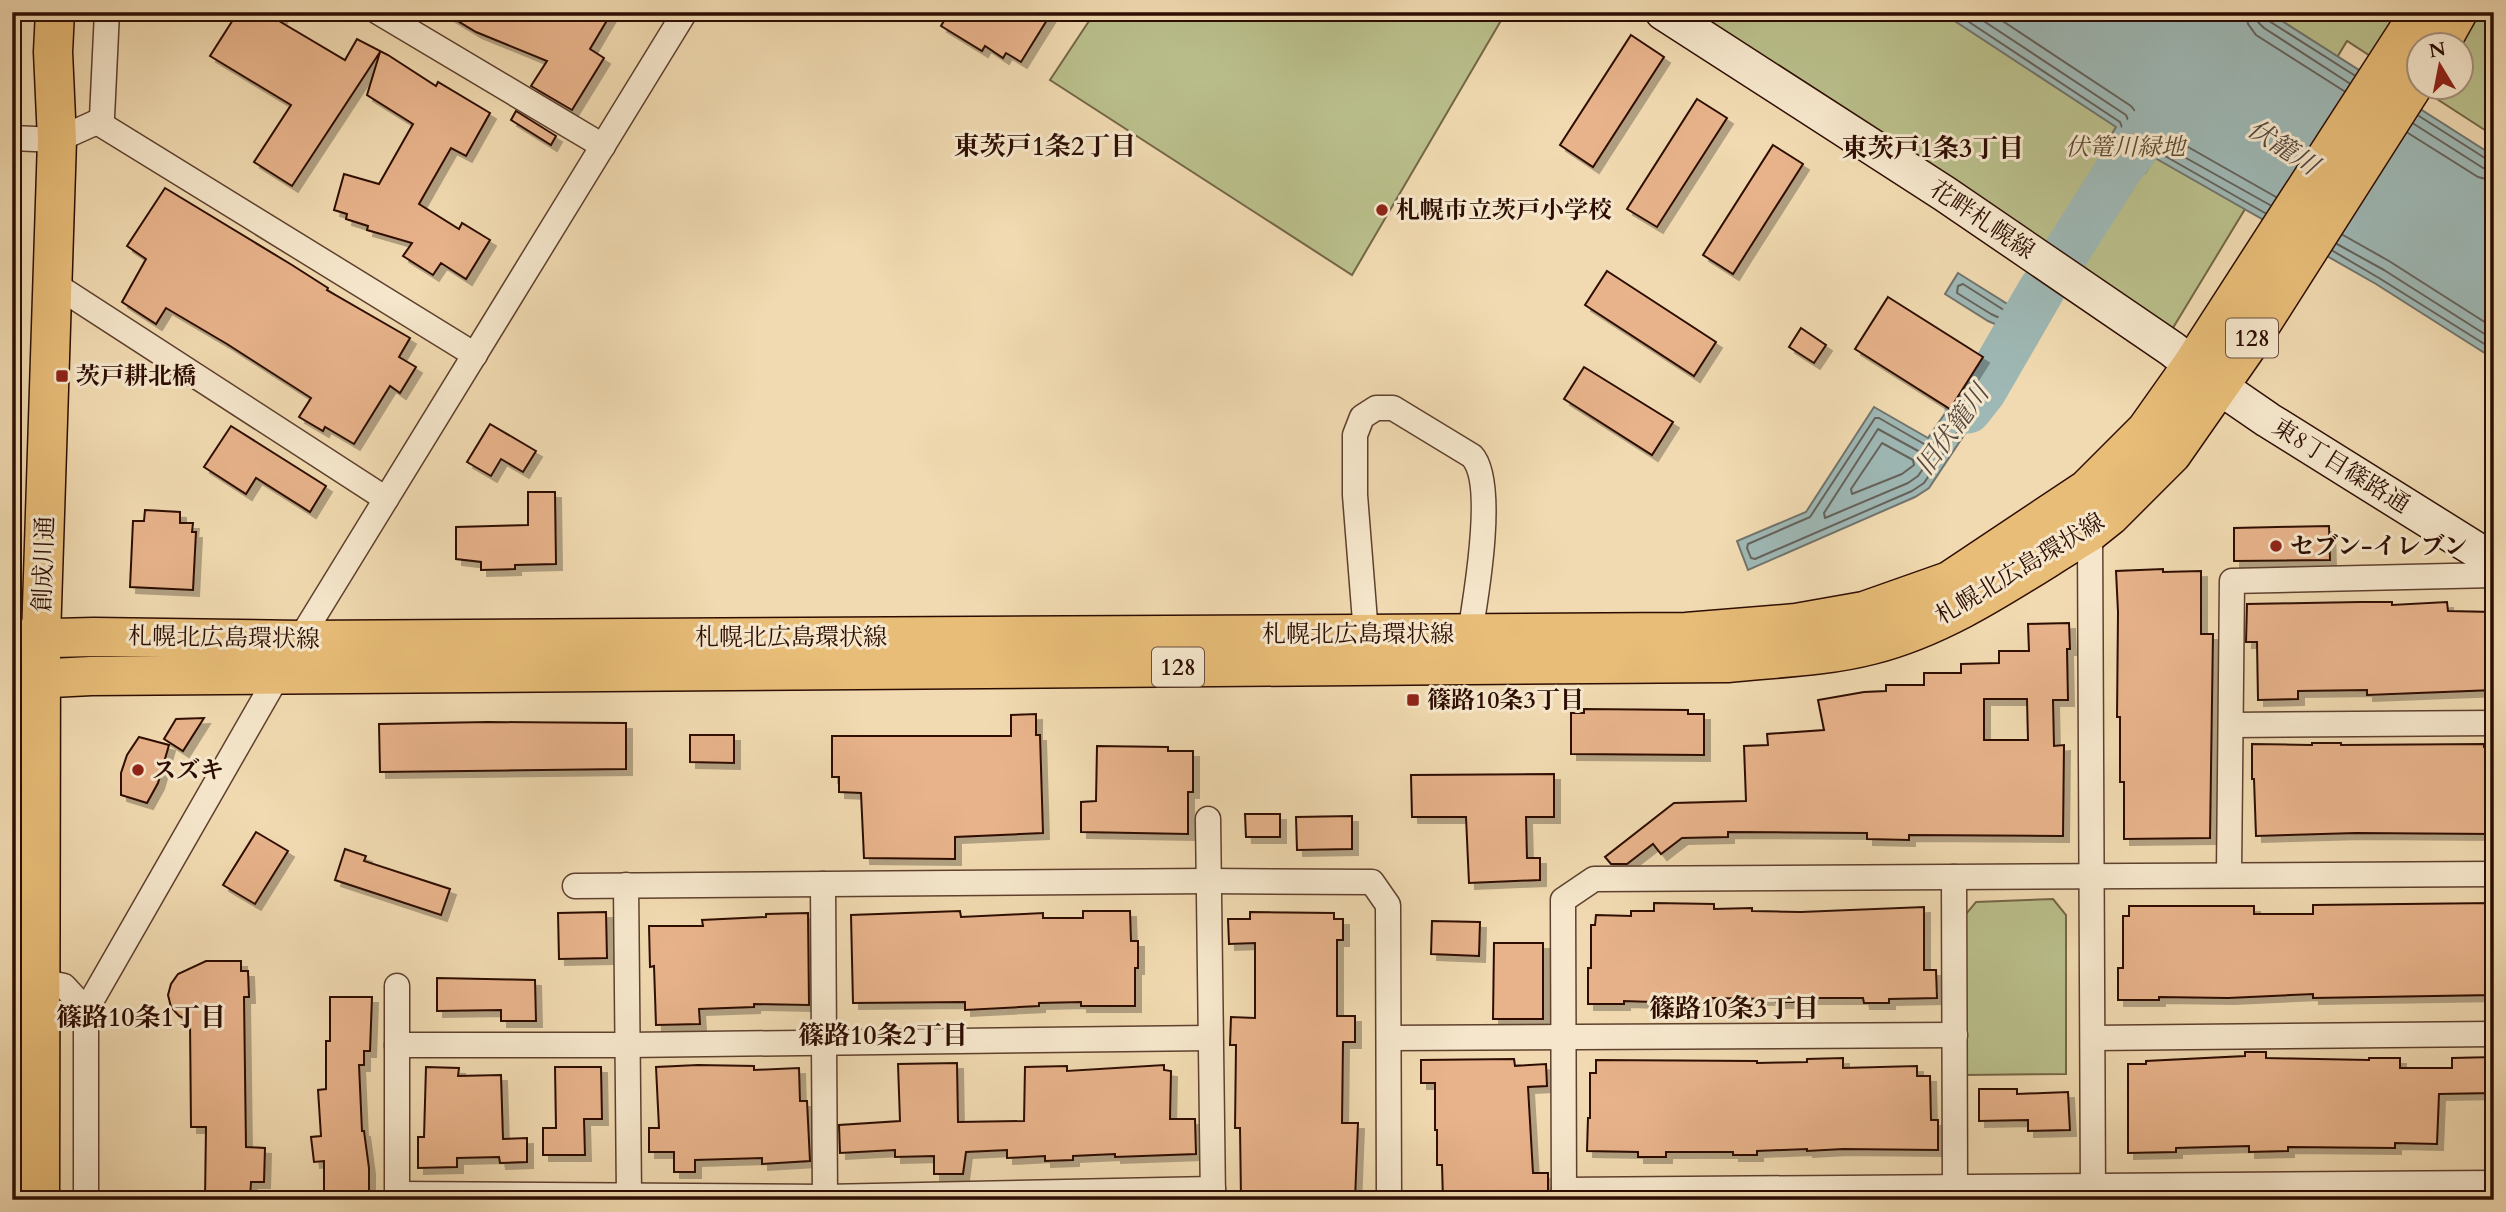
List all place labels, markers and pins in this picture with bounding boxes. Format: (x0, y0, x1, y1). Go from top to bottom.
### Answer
place label: 札幌市立茨戸小学校 (1396, 194, 1612, 227)
marker: 札幌市立茨戸小学校 (1374, 202, 1390, 218)
place label: 茨戸耕北橋 (76, 360, 196, 393)
marker: 茨戸耕北橋 (54, 368, 70, 384)
place label: セブン-イレブン (2290, 530, 2467, 563)
marker: セブン-イレブン (2268, 538, 2284, 554)
place label: 篠路10条3丁目 (1427, 684, 1584, 717)
marker: 篠路10条3丁目 (1405, 692, 1421, 708)
place label: スズキ (152, 754, 224, 787)
marker: スズキ (130, 762, 146, 778)

